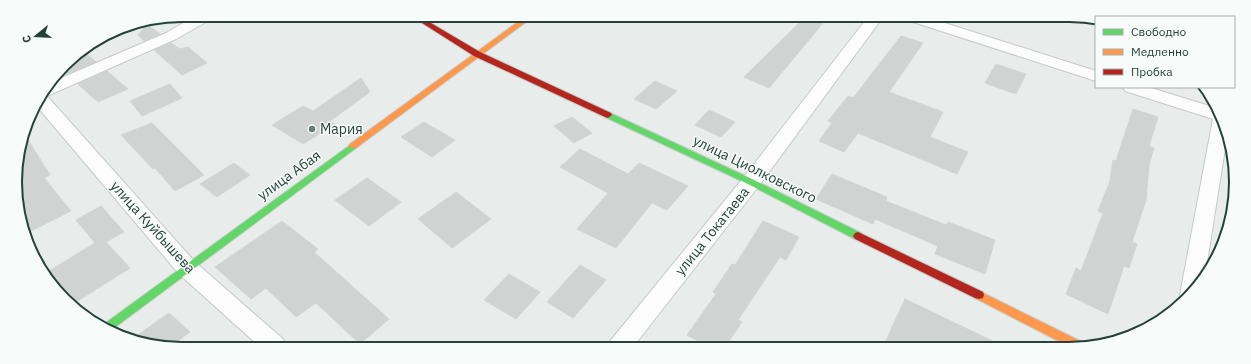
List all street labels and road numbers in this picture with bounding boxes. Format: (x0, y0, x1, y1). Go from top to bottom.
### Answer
street label: улица Циолковского (690, 131, 820, 207)
street label: улица Абая (254, 146, 324, 204)
street label: улица Куйбышева (107, 177, 200, 277)
street label: улица Токатаева (671, 183, 753, 279)

